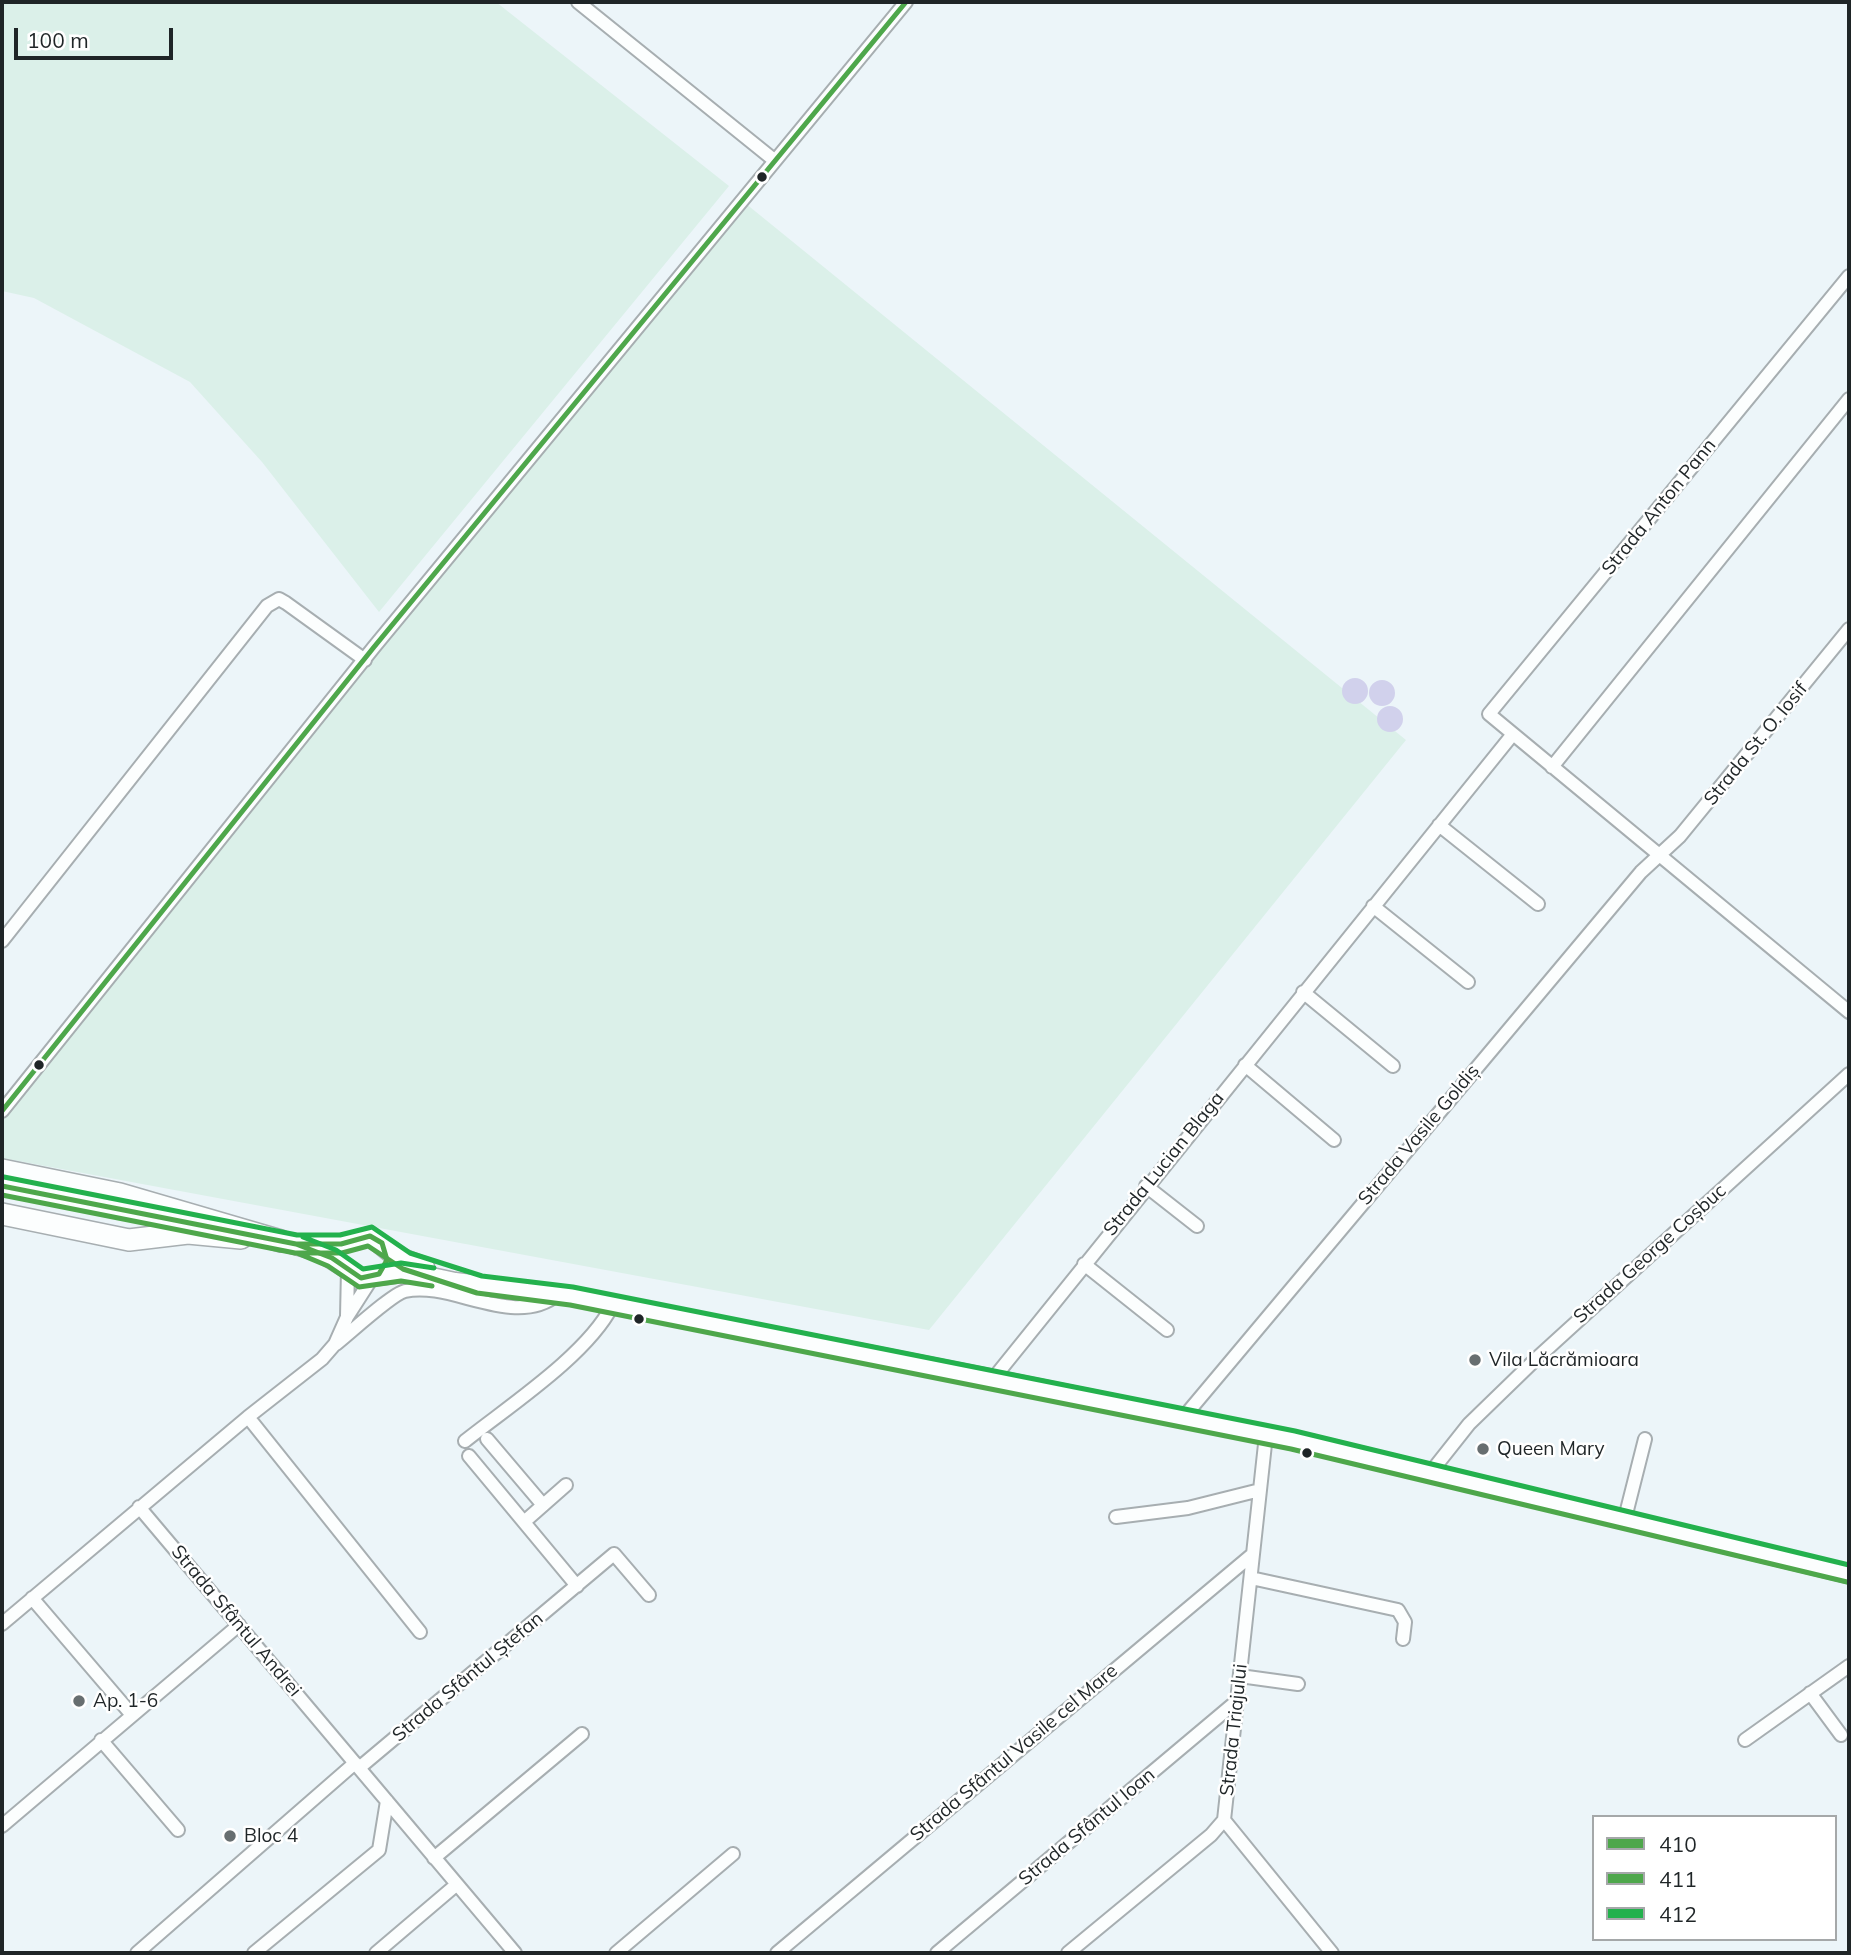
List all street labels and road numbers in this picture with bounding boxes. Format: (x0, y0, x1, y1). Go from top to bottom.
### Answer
street label: Strada Anton Pann (1597, 434, 1721, 580)
street label: Strada St. O. Iosif (1699, 678, 1813, 810)
street label: Strada Vasile Goldiș (1354, 1060, 1484, 1210)
street label: Strada Lucian Blaga (1099, 1087, 1229, 1241)
street label: Strada George Coșbuc (1569, 1179, 1731, 1329)
street label: Strada Sfântul Andrei (166, 1541, 306, 1701)
street label: Strada Sfântul Ștefan (388, 1607, 548, 1747)
street label: Strada Sfântul Vasile cel Mare (906, 1660, 1122, 1846)
street label: Strada Triajului (1216, 1663, 1252, 1797)
street label: Strada Sfântul Ioan (1014, 1763, 1160, 1891)

